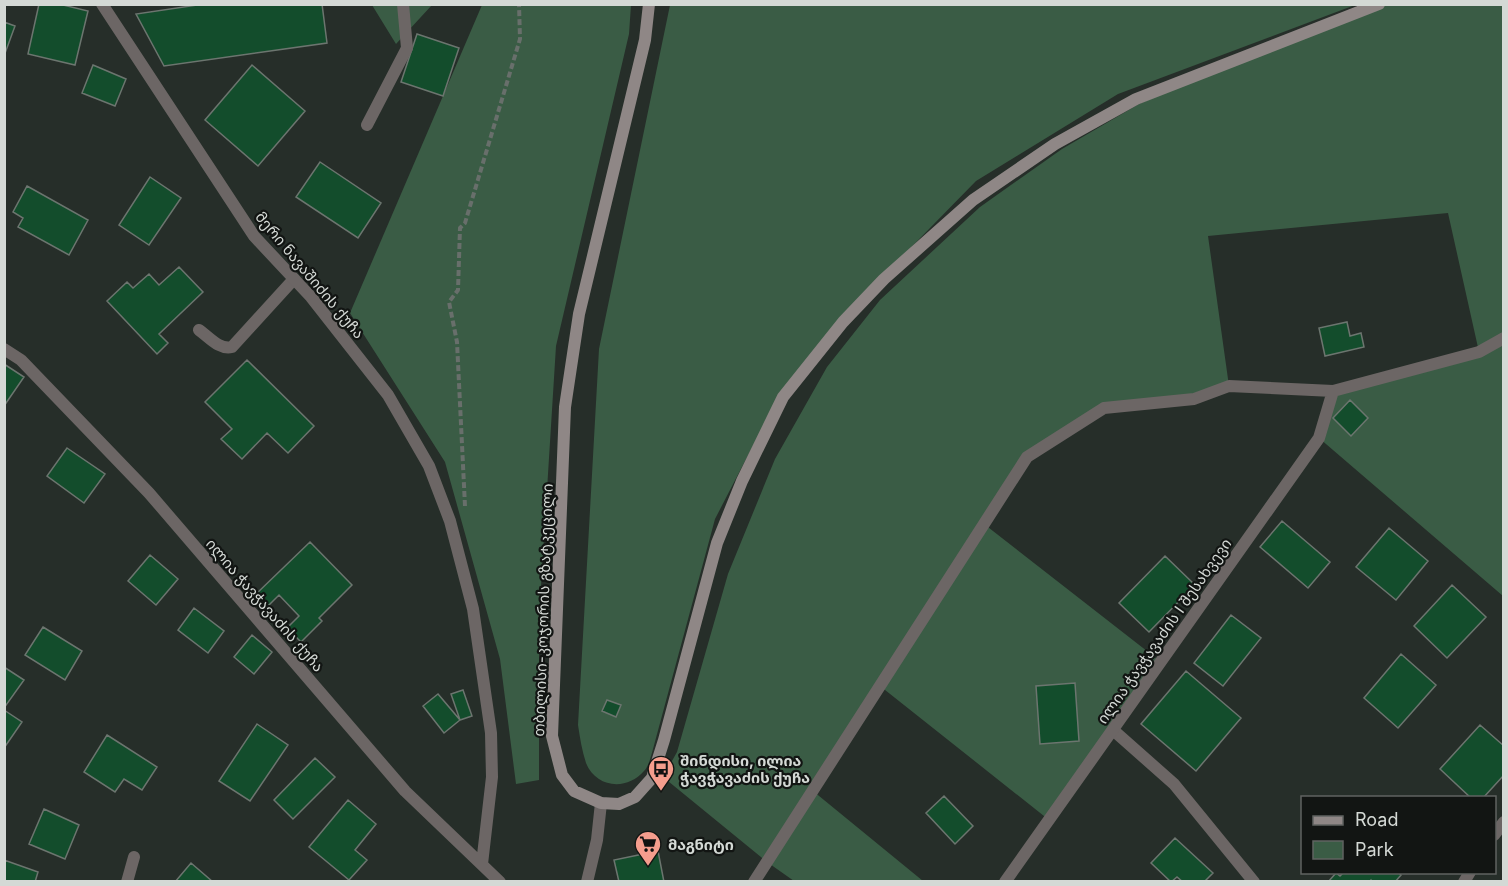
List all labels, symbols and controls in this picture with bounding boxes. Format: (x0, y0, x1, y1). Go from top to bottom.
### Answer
street label: მერი ნავაშიძის ქუჩა (251, 208, 369, 342)
street label: თბილისი-კოჯორის გზატკეცილი (529, 483, 557, 737)
street label: ილია ჭავჭავაძის ქუჩა (202, 535, 328, 675)
street label: ილია ჭავჭავაძის I შესახვევი (1093, 535, 1235, 727)
place label: შინდისი, ილია ჭავჭავაძის ქუჩა (680, 751, 810, 787)
bus stop icon: შინდისი, ილია ჭავჭავაძის ქუჩა (646, 754, 676, 792)
legend (1301, 796, 1496, 874)
text: Road (1355, 809, 1398, 830)
supermarket icon: მაგნიტი (633, 829, 663, 867)
place label: მაგნიტი (668, 835, 734, 854)
text: Park (1355, 839, 1394, 860)

